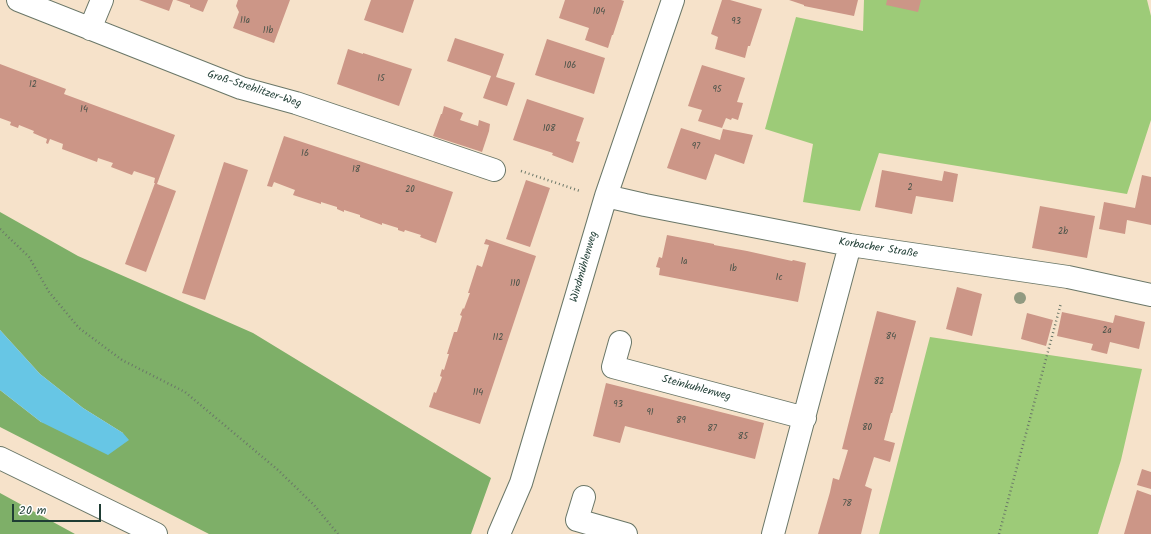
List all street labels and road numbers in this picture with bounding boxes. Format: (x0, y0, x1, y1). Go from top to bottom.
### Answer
street label: Groß-Strehlitzer-Weg (205, 69, 303, 111)
street label: Windmühlenweg (569, 230, 601, 304)
street label: Korbacher Straße (837, 236, 919, 262)
street label: Steinkuhlenweg (660, 373, 732, 405)

